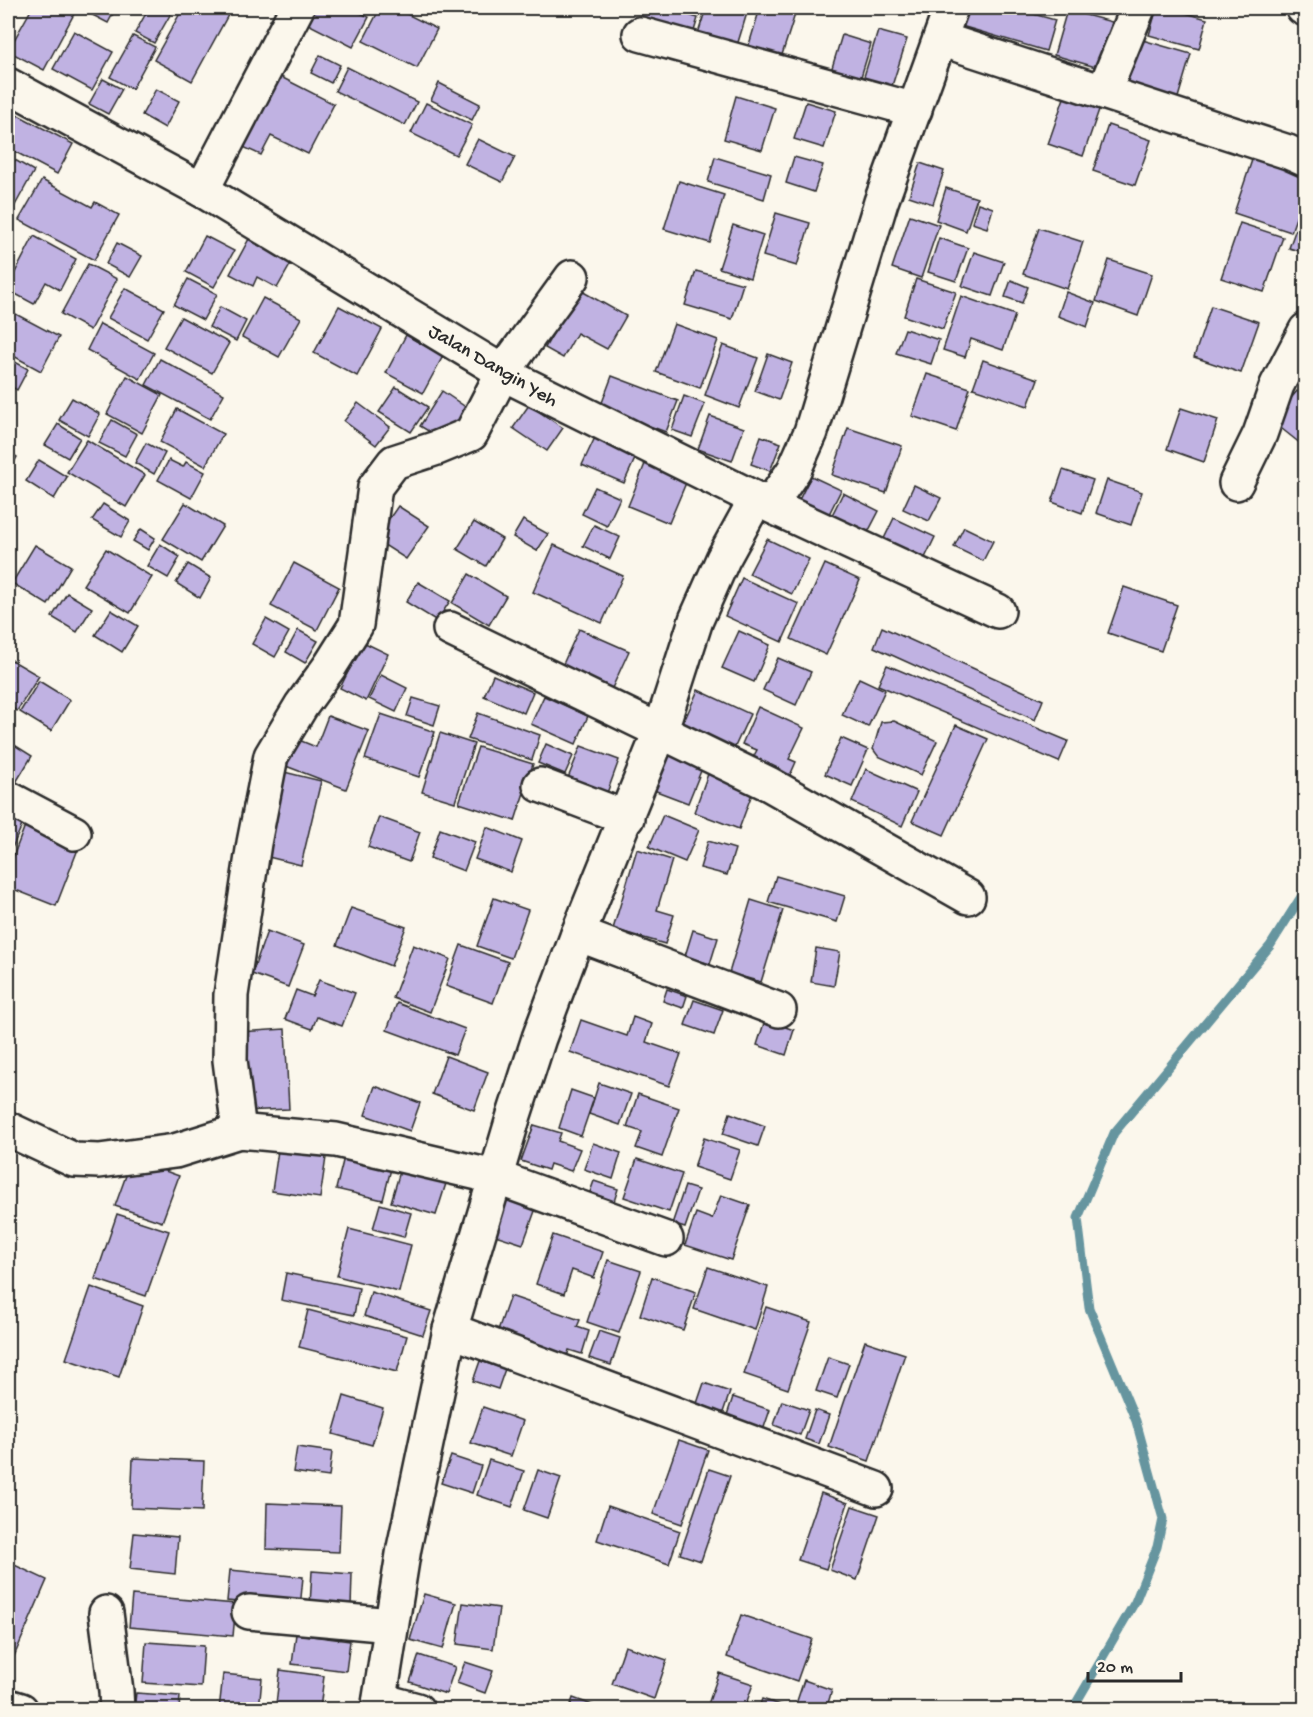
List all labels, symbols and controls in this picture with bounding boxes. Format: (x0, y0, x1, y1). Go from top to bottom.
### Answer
street label: Jalan Dangin Yeh (424, 321, 561, 413)
scale bar (1088, 1645, 1181, 1683)
text: 20 m (1097, 1658, 1133, 1679)

